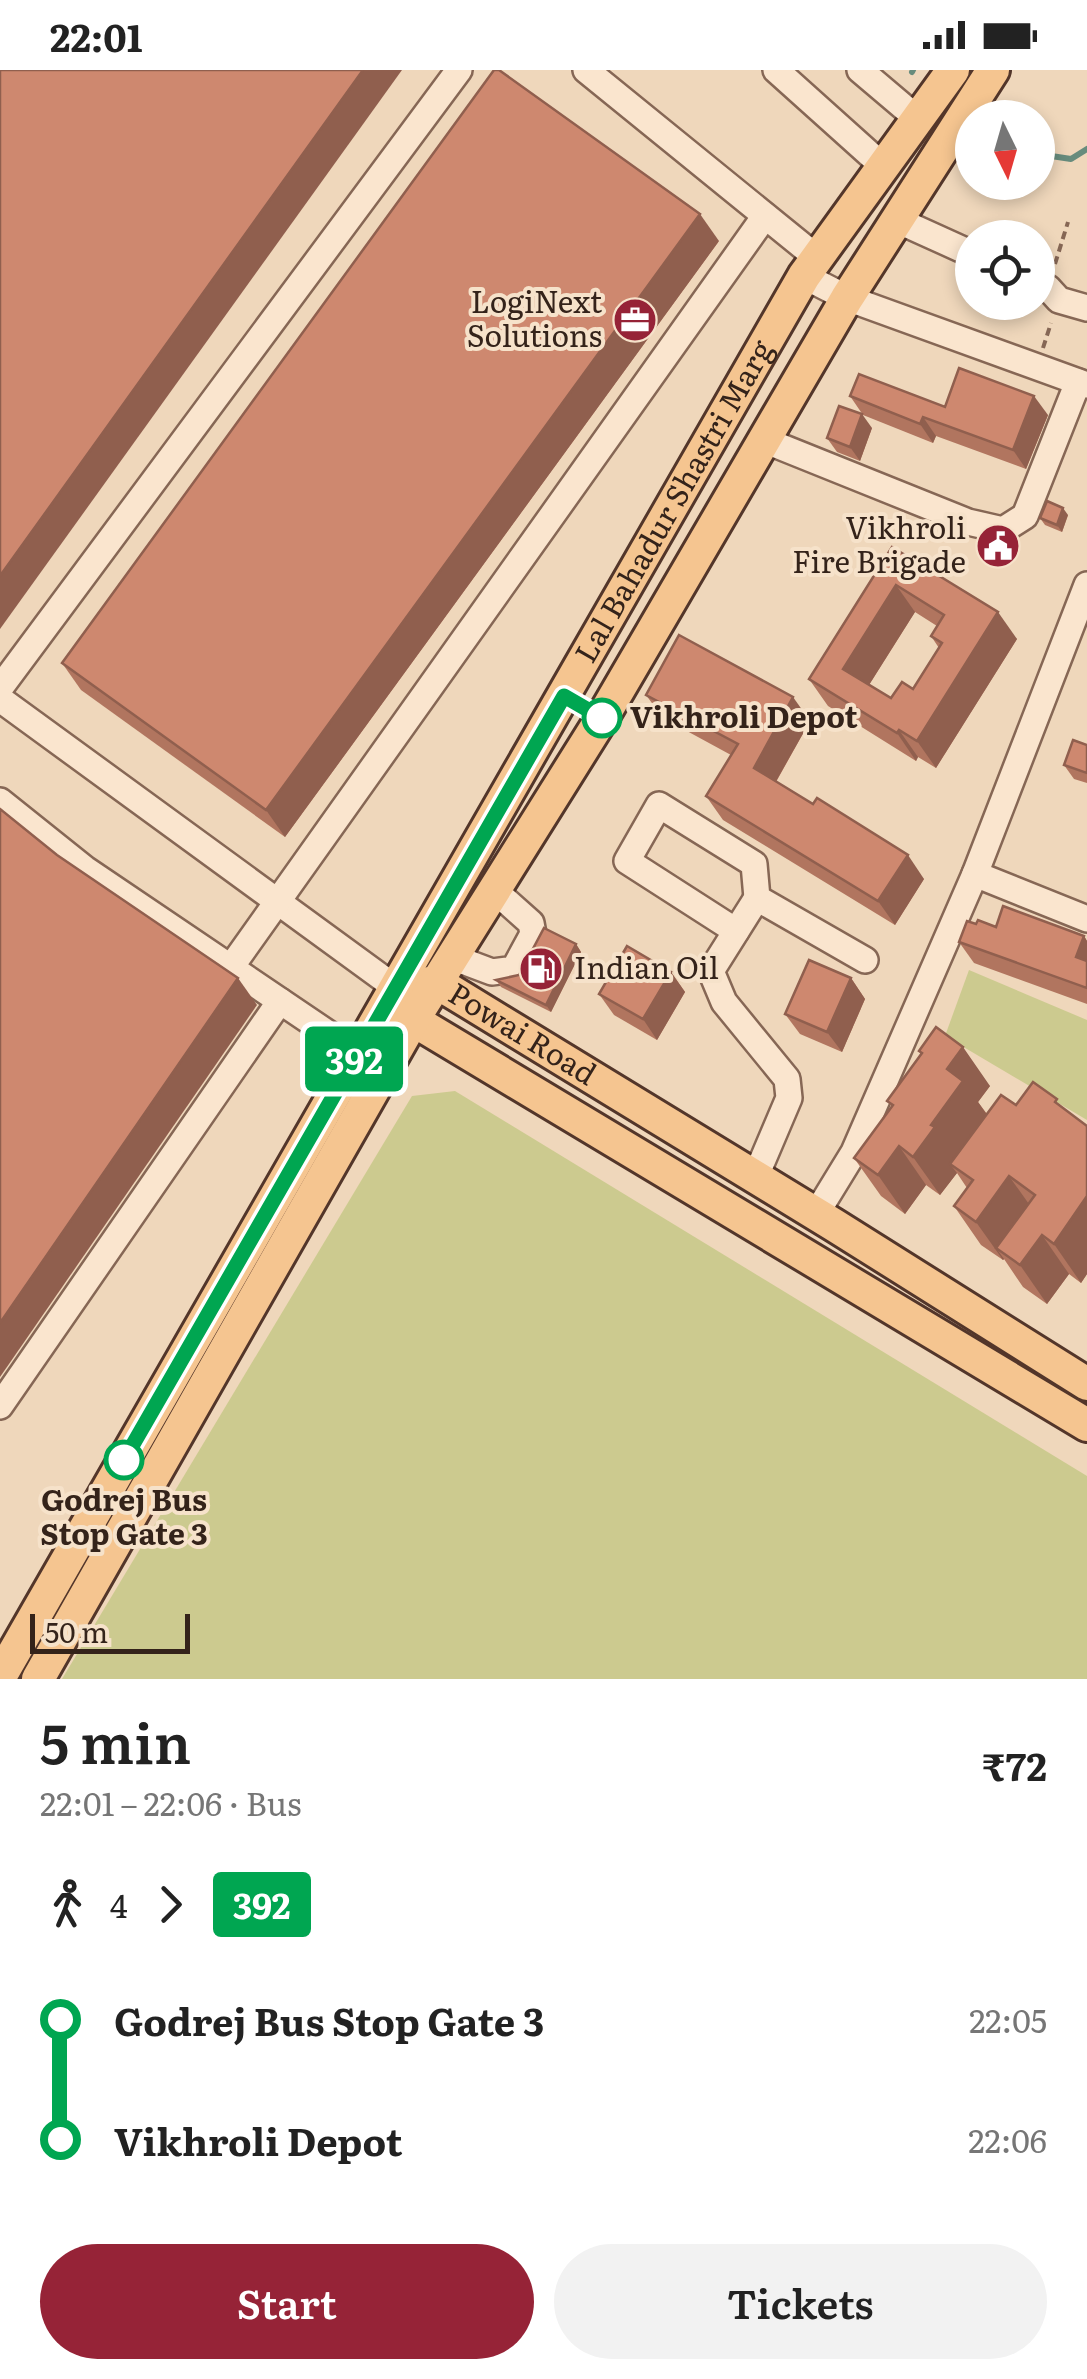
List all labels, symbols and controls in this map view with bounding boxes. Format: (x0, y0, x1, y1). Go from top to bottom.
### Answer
text: 22:01 (50, 7, 142, 64)
north arrow (955, 100, 1055, 200)
map controls (955, 100, 1055, 320)
button: locate (955, 220, 1055, 320)
place label: LogiNext Solutions (467, 278, 602, 356)
office icon: LogiNext Solutions (612, 297, 658, 343)
street label: Lal Bahadur Shastri Marg (562, 331, 782, 670)
place label: Vikhroli Fire Brigade (792, 504, 966, 582)
public building icon: Vikhroli Fire Brigade (975, 523, 1021, 569)
place label: Vikhroli Depot (630, 693, 858, 737)
marker: Vikhroli Depot (583, 699, 621, 737)
place label: Indian Oil (574, 944, 719, 988)
fuel station icon: Indian Oil (518, 946, 564, 992)
street label: Powai Road (441, 970, 606, 1094)
line badge: 392 (296, 1026, 412, 1092)
text: 392 (325, 1033, 383, 1085)
marker: Godrej Bus Stop Gate 3 (105, 1441, 143, 1479)
place label: Godrej Bus Stop Gate 3 (40, 1476, 208, 1554)
scale bar (30, 1609, 190, 1654)
text: 50 m (45, 1610, 108, 1652)
text: 5 min (40, 1699, 191, 1781)
text: ₹72 (982, 1736, 1047, 1793)
text: 22:01 – 22:06 · Bus (40, 1778, 302, 1826)
icon: walk (40, 1877, 95, 1932)
icon: forward (143, 1877, 198, 1932)
text: 392 (233, 1878, 291, 1930)
text: 4 (110, 1880, 128, 1928)
text: Godrej Bus Stop Gate 3 (114, 1991, 544, 2048)
text: 22:05 (969, 1995, 1047, 2043)
text: Vikhroli Depot (114, 2111, 402, 2168)
text: 22:06 (968, 2115, 1047, 2163)
button: Start (40, 2244, 534, 2359)
button: Tickets (554, 2244, 1047, 2359)

